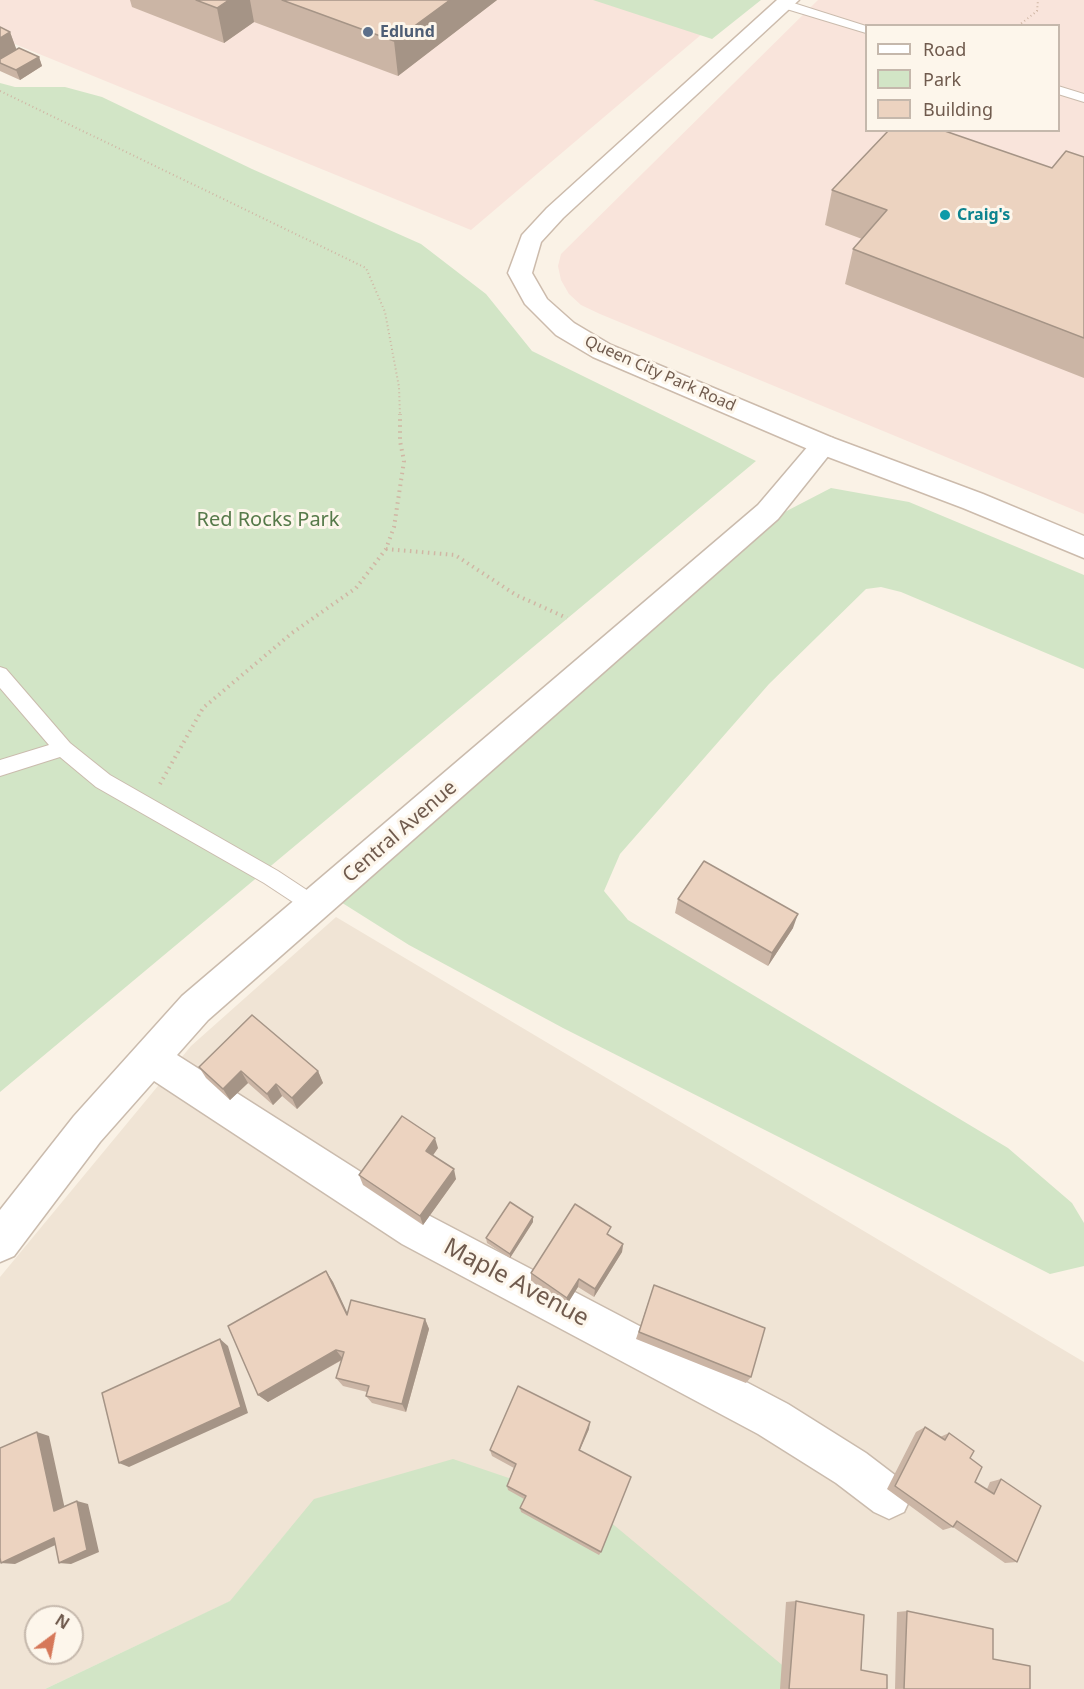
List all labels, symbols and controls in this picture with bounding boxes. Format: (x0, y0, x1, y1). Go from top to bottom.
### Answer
place label: Edlund (380, 22, 435, 42)
legend (865, 24, 1060, 132)
marker: Edlund (361, 25, 375, 39)
text: Road (923, 37, 966, 61)
text: Park (923, 67, 961, 91)
text: Building (923, 97, 993, 121)
place label: Craig's (957, 205, 1010, 225)
marker: Craig's (938, 208, 952, 222)
street label: Queen City Park Road (582, 332, 738, 416)
park label: Red Rocks Park (196, 508, 340, 532)
street label: Central Avenue (338, 776, 462, 888)
street label: Maple Avenue (439, 1233, 593, 1333)
north arrow (24, 1605, 84, 1665)
text: N (51, 1609, 74, 1634)

